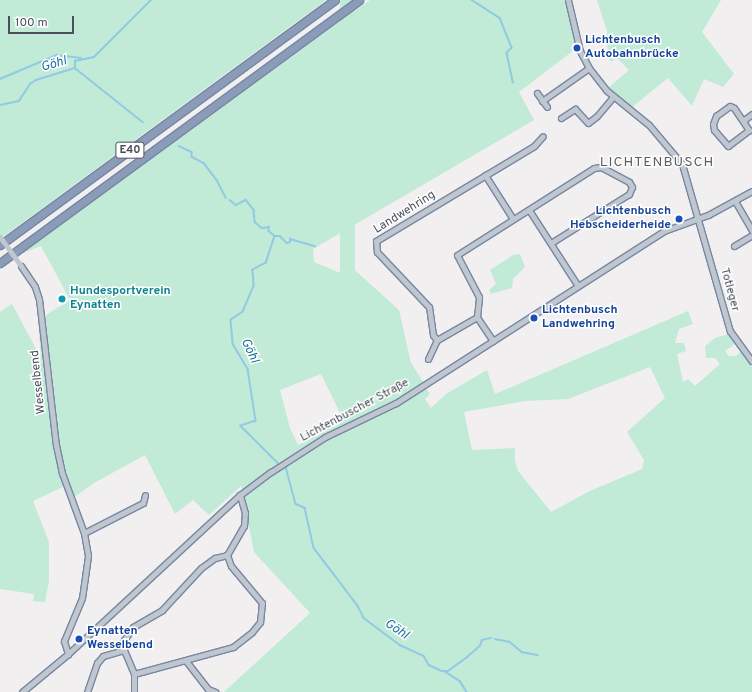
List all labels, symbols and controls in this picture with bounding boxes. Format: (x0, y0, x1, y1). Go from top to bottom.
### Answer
scale bar (10, 8, 76, 34)
text: 100 m (15, 15, 48, 31)
place label: Lichtenbusch Autobahnbrücke (585, 34, 679, 62)
marker: Lichtenbusch Autobahnbrücke (572, 43, 582, 53)
water label: Göhl (39, 54, 69, 76)
road number: E40 (115, 141, 145, 159)
district label: LICHTENBUSCH (600, 155, 714, 171)
street label: Landwehring (371, 188, 439, 238)
place label: Lichtenbusch Hebscheiderheide (570, 205, 671, 233)
marker: Lichtenbusch Hebscheiderheide (674, 214, 684, 224)
street label: Totleger (716, 267, 742, 313)
place label: Hundesportverein Eynatten (70, 285, 171, 313)
marker: Hundesportverein Eynatten (57, 294, 67, 304)
place label: Lichtenbusch Landwehring (542, 304, 618, 332)
marker: Lichtenbusch Landwehring (529, 313, 539, 323)
water label: Göhl (236, 336, 262, 366)
street label: Wesselbend (28, 349, 50, 415)
street label: Lichtenbuscher Straße (298, 376, 412, 446)
water label: Göhl (381, 616, 411, 644)
place label: Eynatten Wesselbend (87, 625, 153, 653)
marker: Eynatten Wesselbend (74, 634, 84, 644)

